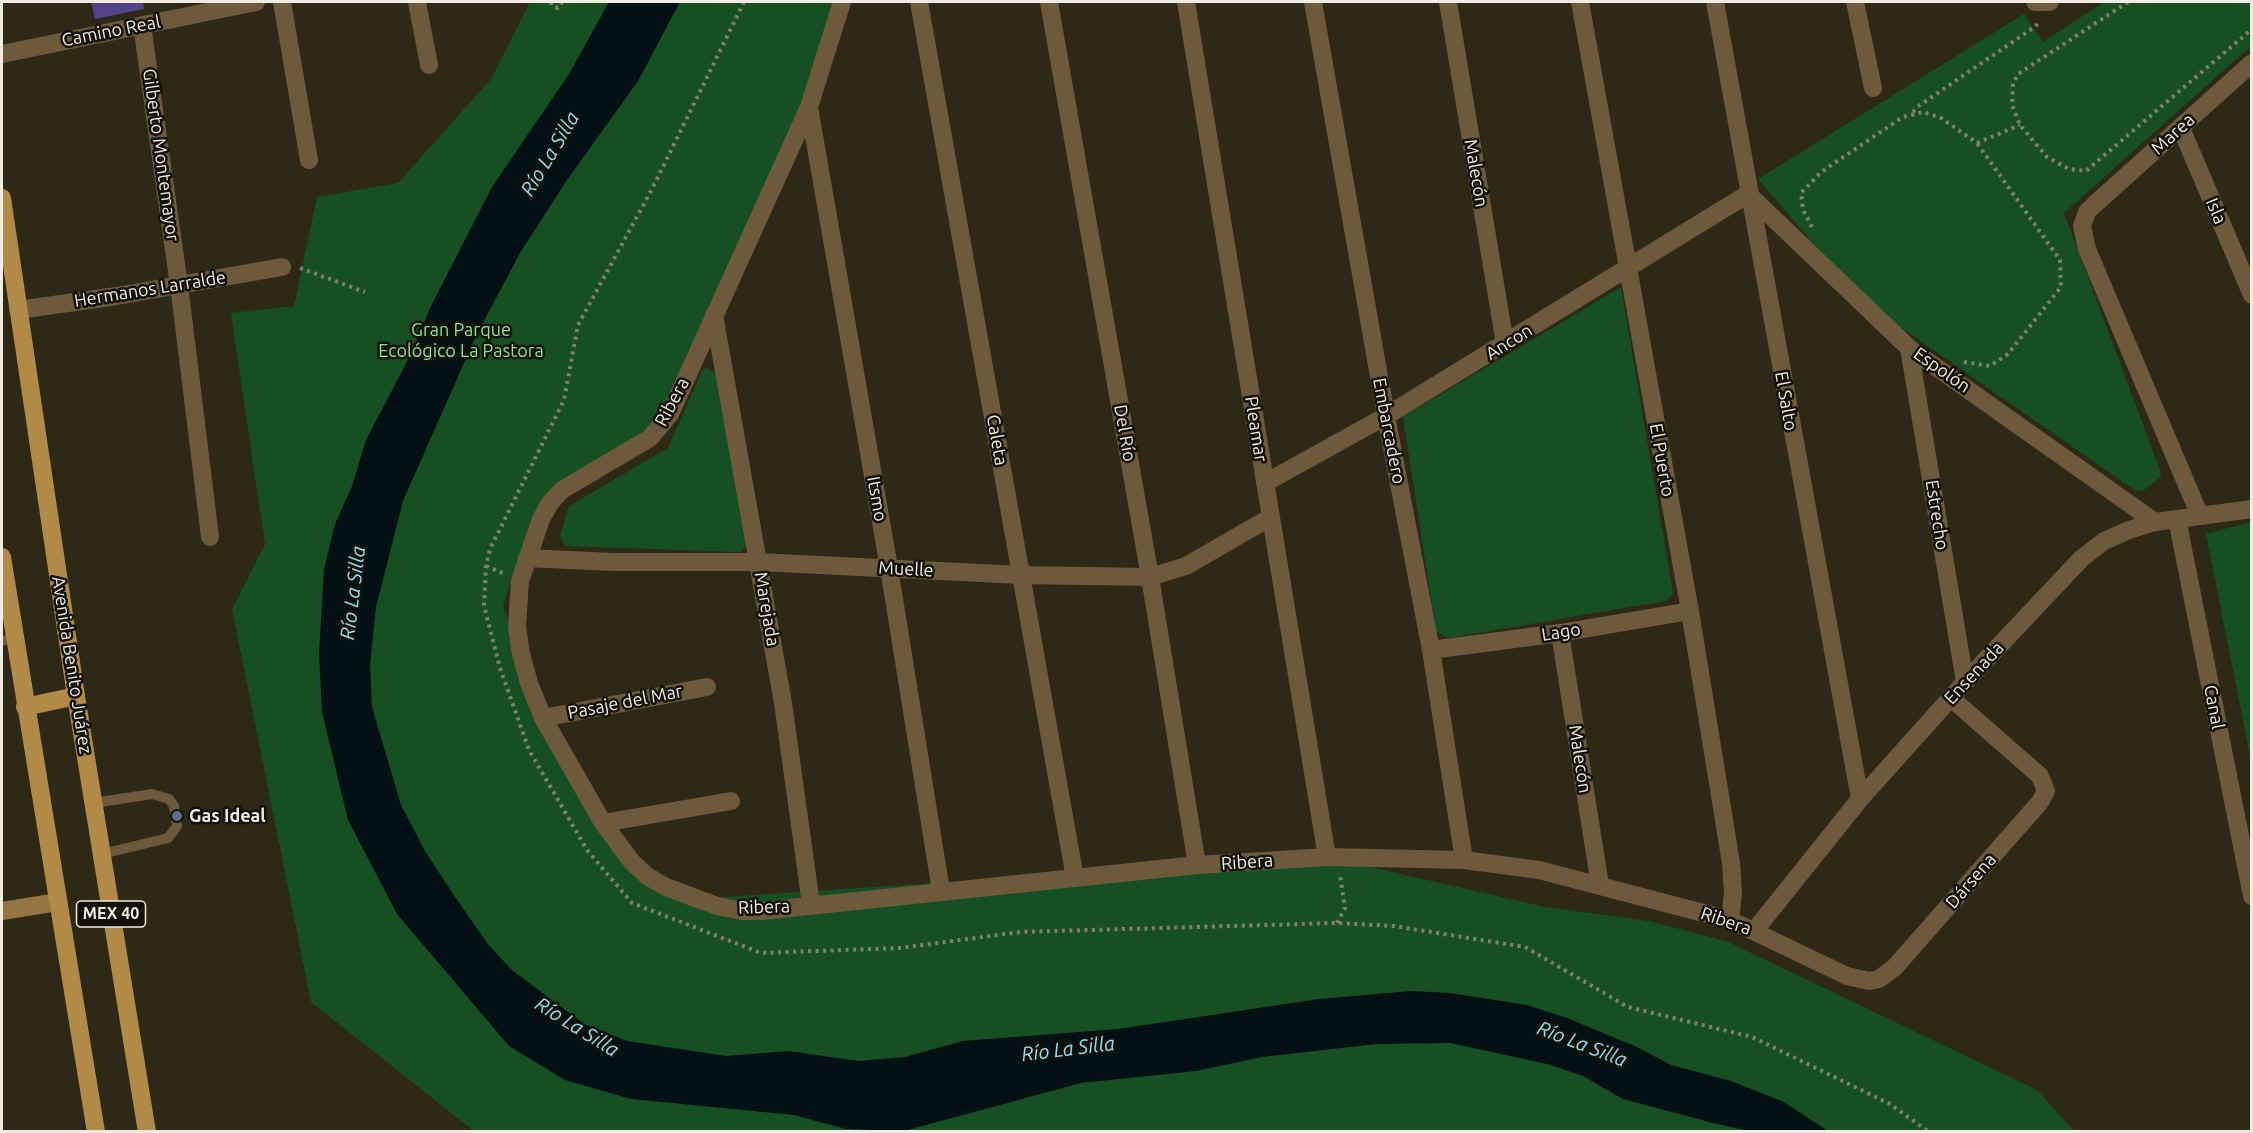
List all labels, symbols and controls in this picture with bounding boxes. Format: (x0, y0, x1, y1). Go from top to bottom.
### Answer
street label: Camino Real (60, 11, 162, 51)
street label: Gilberto Montemayor (138, 67, 184, 243)
water label: Río La Silla (515, 108, 585, 200)
street label: Marea (2147, 109, 2199, 159)
street label: Malecón (1459, 137, 1493, 209)
street label: Isla (2201, 195, 2231, 227)
street label: Hermanos Larralde (73, 266, 227, 312)
park label: Gran Parque Ecológico La Pastora (378, 319, 544, 362)
street label: Ancon (1482, 319, 1536, 365)
street label: Espolón (1909, 343, 1975, 397)
street label: El Salto (1770, 370, 1802, 432)
street label: Ribera (650, 374, 694, 430)
street label: Embarcadero (1368, 376, 1410, 486)
street label: Pleamar (1240, 395, 1272, 463)
street label: Del Río (1109, 403, 1141, 463)
street label: Caleta (982, 413, 1012, 467)
street label: El Puerto (1645, 422, 1679, 498)
street label: Itsmo (862, 475, 892, 523)
street label: Estrecho (1921, 478, 1953, 552)
water label: Río La Silla (335, 545, 371, 641)
street label: Muelle (878, 557, 934, 581)
street label: Marejada (750, 570, 784, 648)
street label: Avenida Benito Juárez (47, 575, 97, 755)
street label: Lago (1540, 618, 1582, 646)
street label: Ensenada (1940, 637, 2008, 709)
street label: Pasaje del Mar (566, 680, 684, 724)
street label: Canal (2199, 683, 2229, 731)
street label: Malecón (1564, 723, 1596, 795)
place label: Gas Ideal (189, 805, 266, 827)
marker: Gas Ideal (170, 809, 184, 823)
street label: Ribera (1220, 849, 1274, 875)
street label: Dársena (1941, 849, 2001, 913)
street label: Ribera (738, 895, 790, 919)
road number: MEX 40 (76, 901, 146, 927)
street label: Ribera (1698, 902, 1754, 940)
water label: Río La Silla (531, 992, 623, 1062)
water label: Río La Silla (1534, 1016, 1630, 1072)
water label: Río La Silla (1020, 1031, 1116, 1067)

